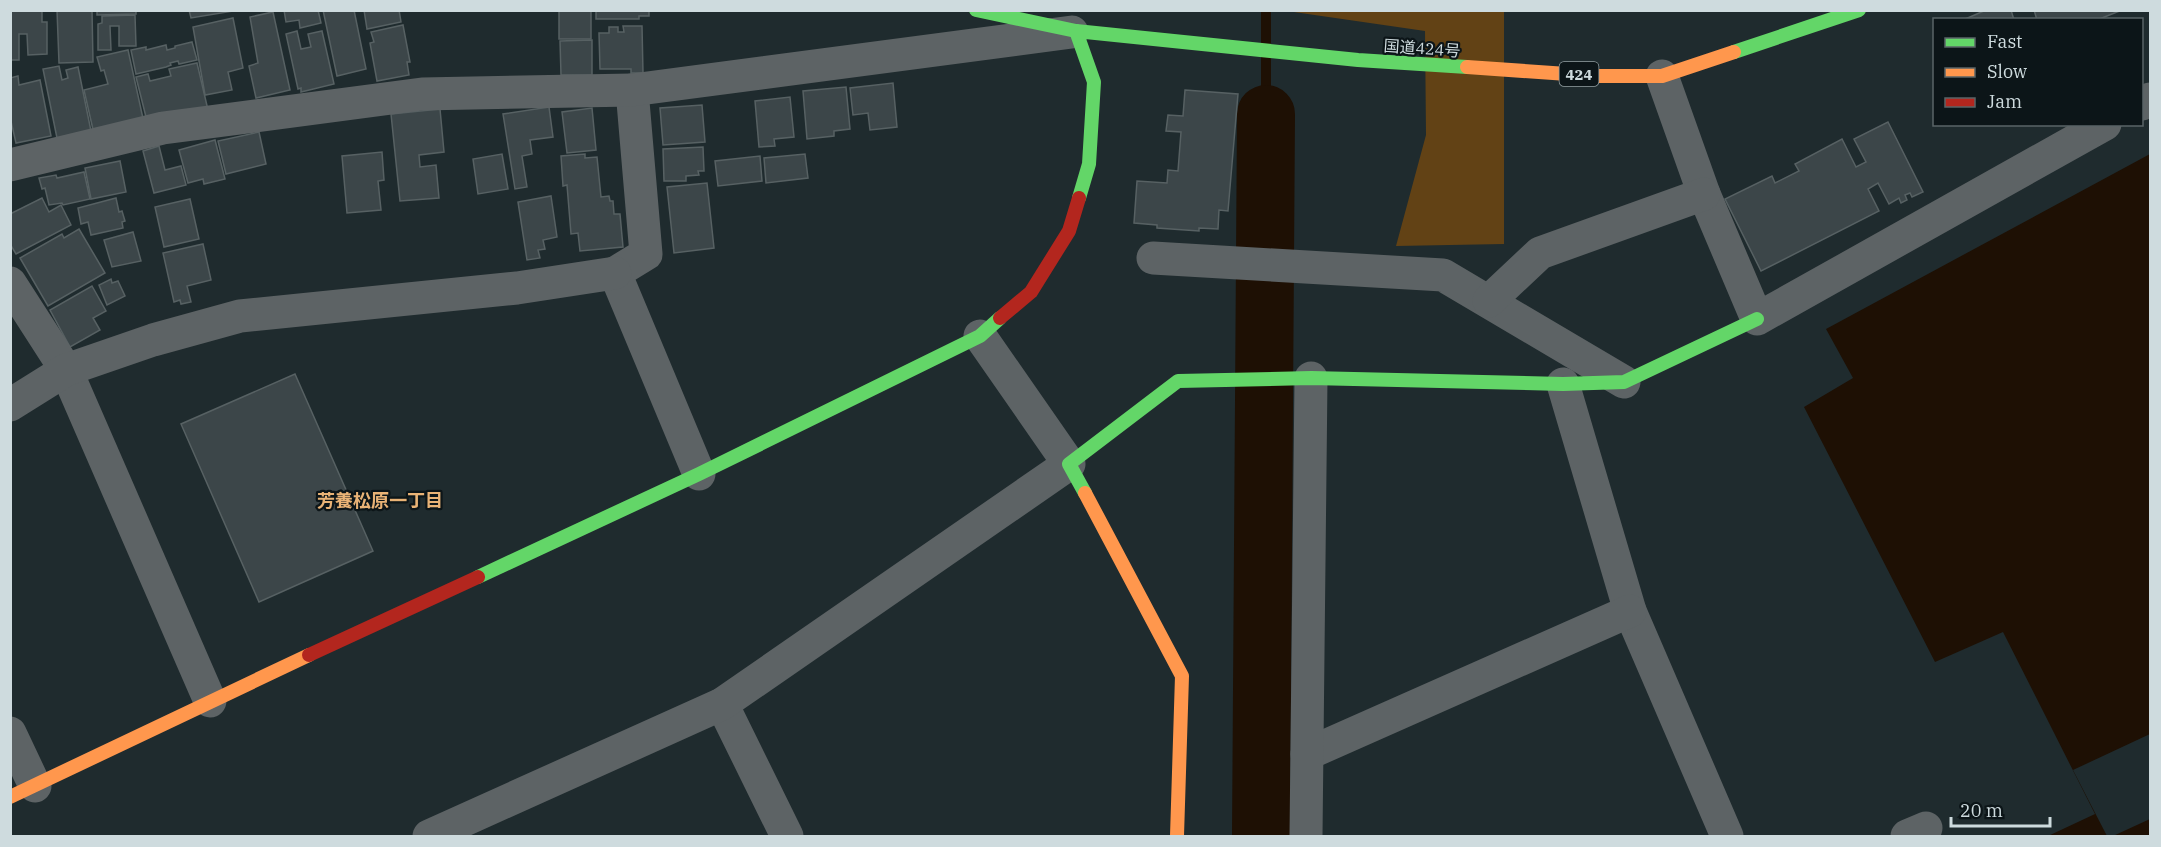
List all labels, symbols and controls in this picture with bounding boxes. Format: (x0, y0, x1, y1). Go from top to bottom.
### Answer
legend (1933, 18, 2143, 126)
text: Fast (1987, 30, 2022, 53)
street label: 国道424号 (1383, 35, 1461, 61)
text: Slow (1987, 60, 2027, 83)
road number: 424 (1560, 62, 1598, 86)
text: Jam (1987, 90, 2022, 113)
district label: 芳養松原一丁目 (317, 489, 443, 512)
scale bar (1951, 790, 2050, 828)
text: 20 m (1960, 799, 2003, 822)

